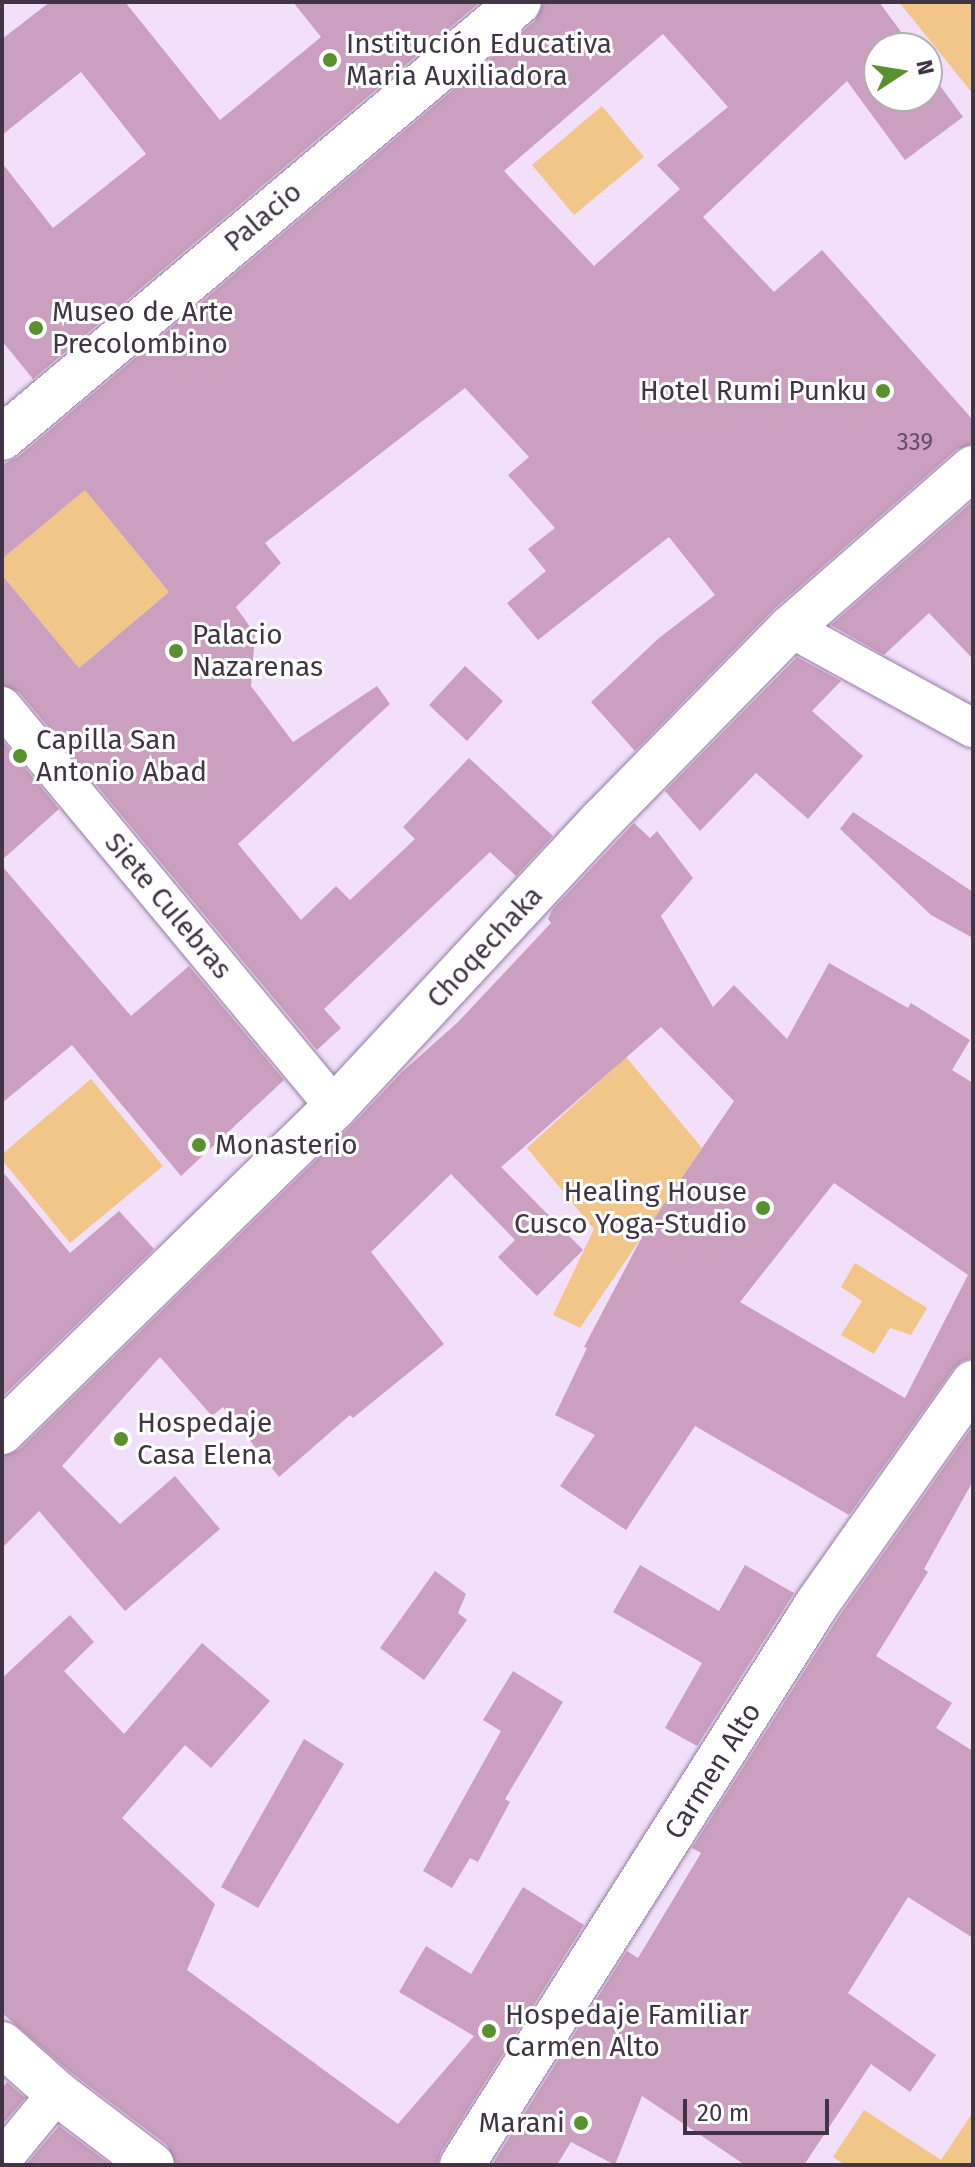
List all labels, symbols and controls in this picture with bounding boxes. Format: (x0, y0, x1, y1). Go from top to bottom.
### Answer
place label: Institución Educativa Maria Auxiliadora (346, 27, 612, 93)
north arrow (863, 32, 943, 112)
marker: Institución Educativa Maria Auxiliadora (321, 51, 339, 69)
text: N (910, 57, 940, 77)
street label: Palacio (217, 175, 309, 259)
place label: Museo de Arte Precolombino (52, 295, 233, 361)
marker: Museo de Arte Precolombino (27, 319, 45, 337)
place label: Hotel Rumi Punku (640, 374, 867, 408)
marker: Hotel Rumi Punku (874, 382, 892, 400)
house number: 339 (897, 429, 933, 457)
place label: Palacio Nazarenas (192, 618, 323, 684)
marker: Palacio Nazarenas (167, 642, 185, 660)
place label: Capilla San Antonio Abad (36, 723, 207, 789)
marker: Capilla San Antonio Abad (11, 747, 29, 765)
street label: Siete Culebras (97, 826, 239, 986)
street label: Choqechaka (420, 879, 550, 1015)
place label: Monasterio (215, 1128, 358, 1162)
marker: Monasterio (190, 1136, 208, 1154)
place label: Healing House Cusco Yoga-Studio (514, 1175, 747, 1241)
marker: Healing House Cusco Yoga-Studio (754, 1199, 772, 1217)
place label: Hospedaje Casa Elena (137, 1406, 273, 1472)
marker: Hospedaje Casa Elena (112, 1430, 130, 1448)
street label: Carmen Alto (658, 1696, 768, 1846)
place label: Hospedaje Familiar Carmen Alto (505, 1998, 749, 2064)
marker: Hospedaje Familiar Carmen Alto (480, 2022, 498, 2040)
scale bar (687, 2083, 833, 2133)
text: 20 m (697, 2099, 749, 2127)
place label: Marani (479, 2106, 565, 2140)
marker: Marani (572, 2114, 590, 2132)

